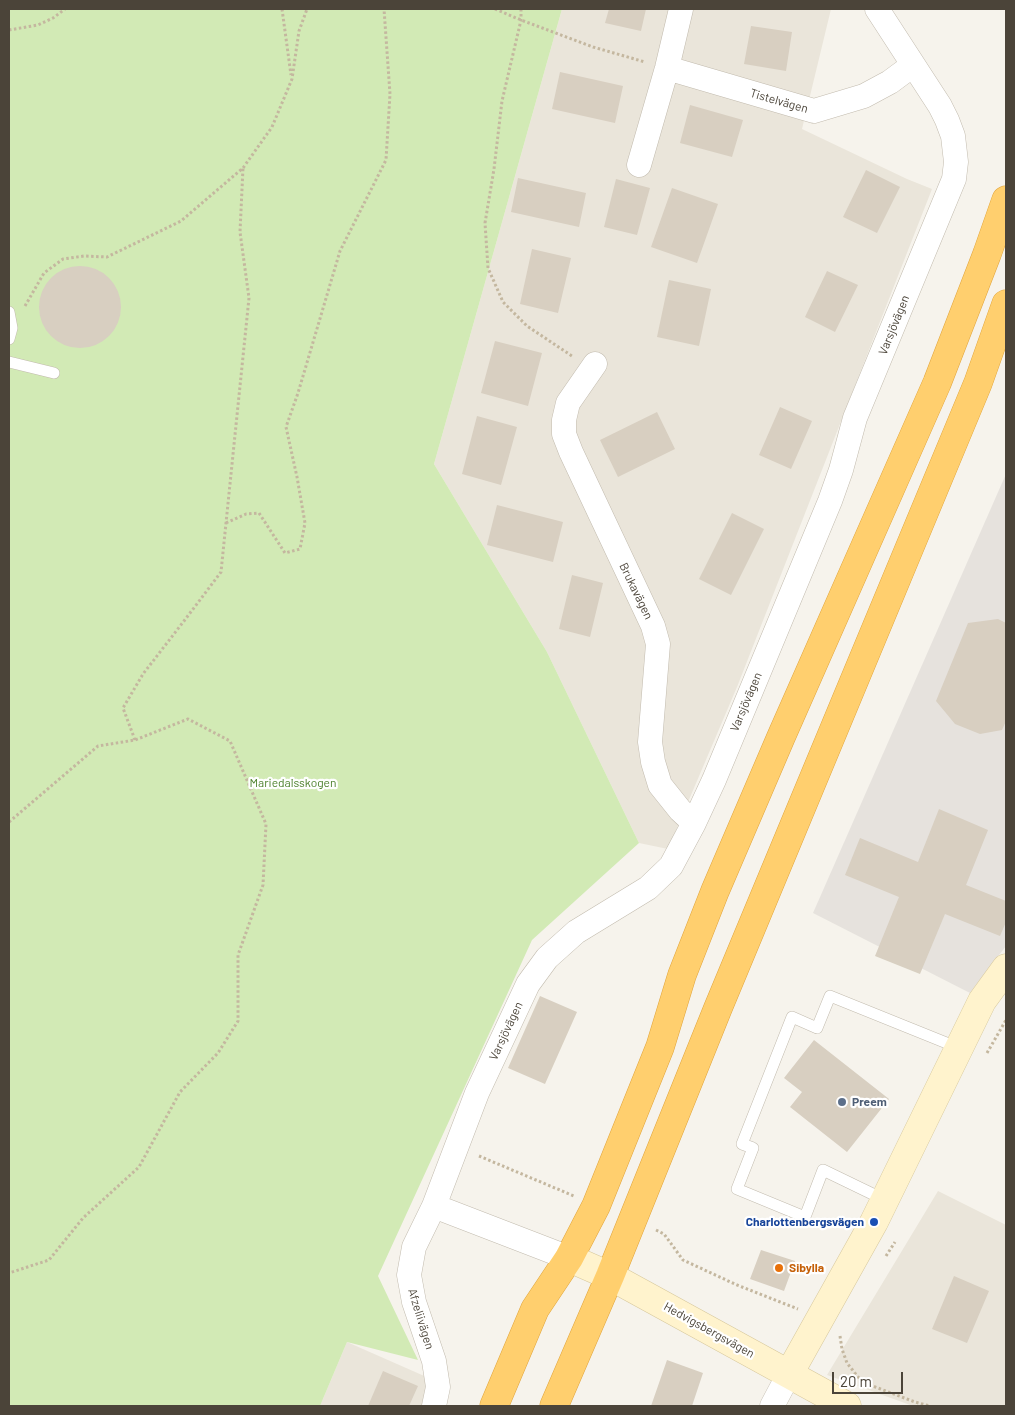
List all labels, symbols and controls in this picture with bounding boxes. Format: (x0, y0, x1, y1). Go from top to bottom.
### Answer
street label: Tistelvägen (748, 86, 810, 116)
street label: Varsjövägen (876, 293, 912, 357)
street label: Brukavägen (616, 560, 656, 622)
street label: Varsjövägen (727, 670, 765, 734)
park label: Mariedalsskogen (250, 776, 336, 790)
street label: Varsjövägen (486, 999, 526, 1063)
place label: Preem (852, 1095, 887, 1109)
marker: Preem (836, 1096, 848, 1108)
place label: Charlottenbergsvägen (746, 1215, 864, 1229)
marker: Charlottenbergsvägen (868, 1216, 880, 1228)
place label: Sibylla (789, 1261, 824, 1275)
marker: Sibylla (773, 1262, 785, 1274)
street label: Afzeliivägen (405, 1287, 437, 1351)
street label: Hedvigsbergsvägen (661, 1299, 757, 1361)
scale bar (835, 1362, 906, 1394)
text: 20 m (840, 1372, 872, 1390)

